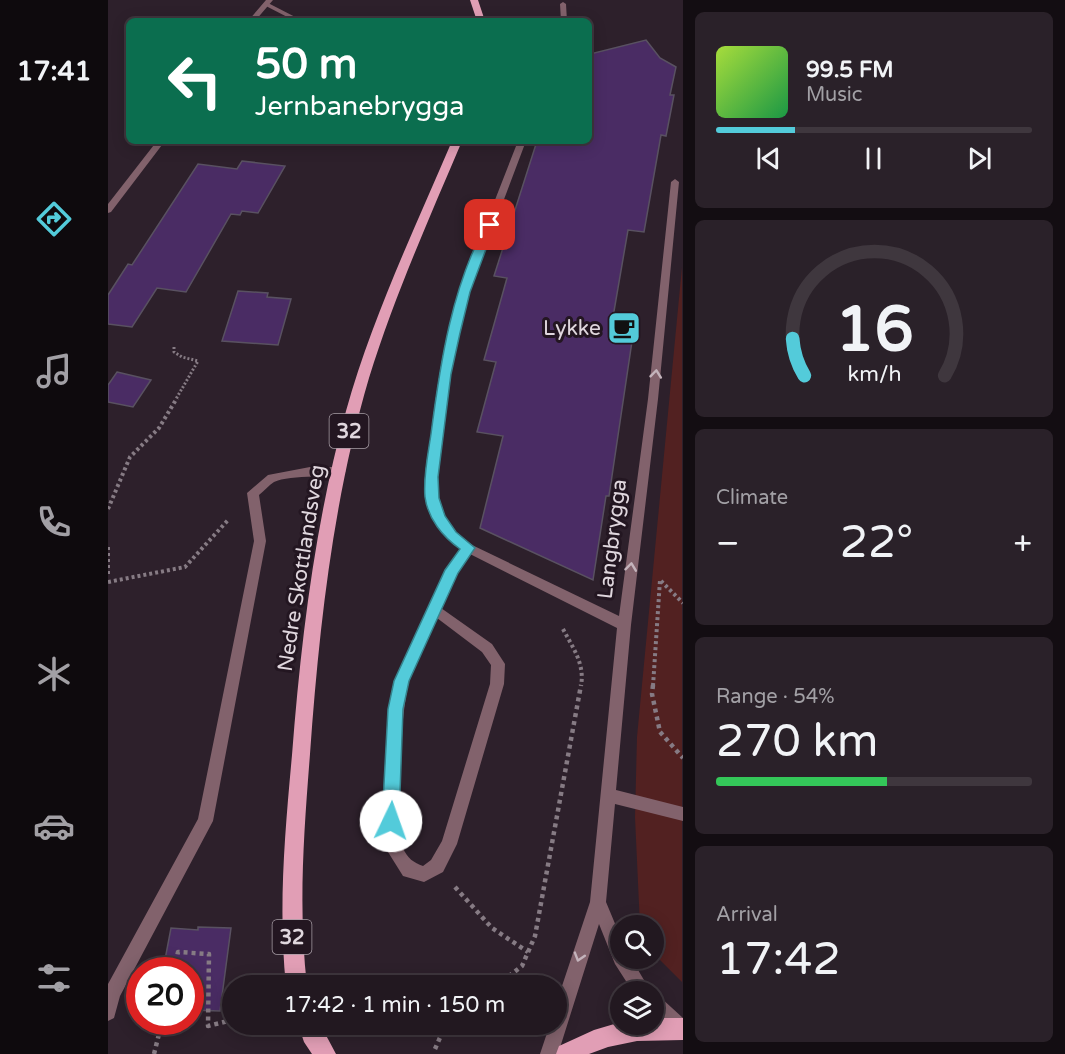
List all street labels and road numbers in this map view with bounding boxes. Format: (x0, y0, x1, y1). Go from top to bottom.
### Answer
road number: 32 (330, 414, 368, 448)
street label: Nedre Skottlandsveg (273, 463, 330, 673)
street label: Langbrygga (593, 478, 632, 600)
road number: 32 (272, 920, 312, 954)

